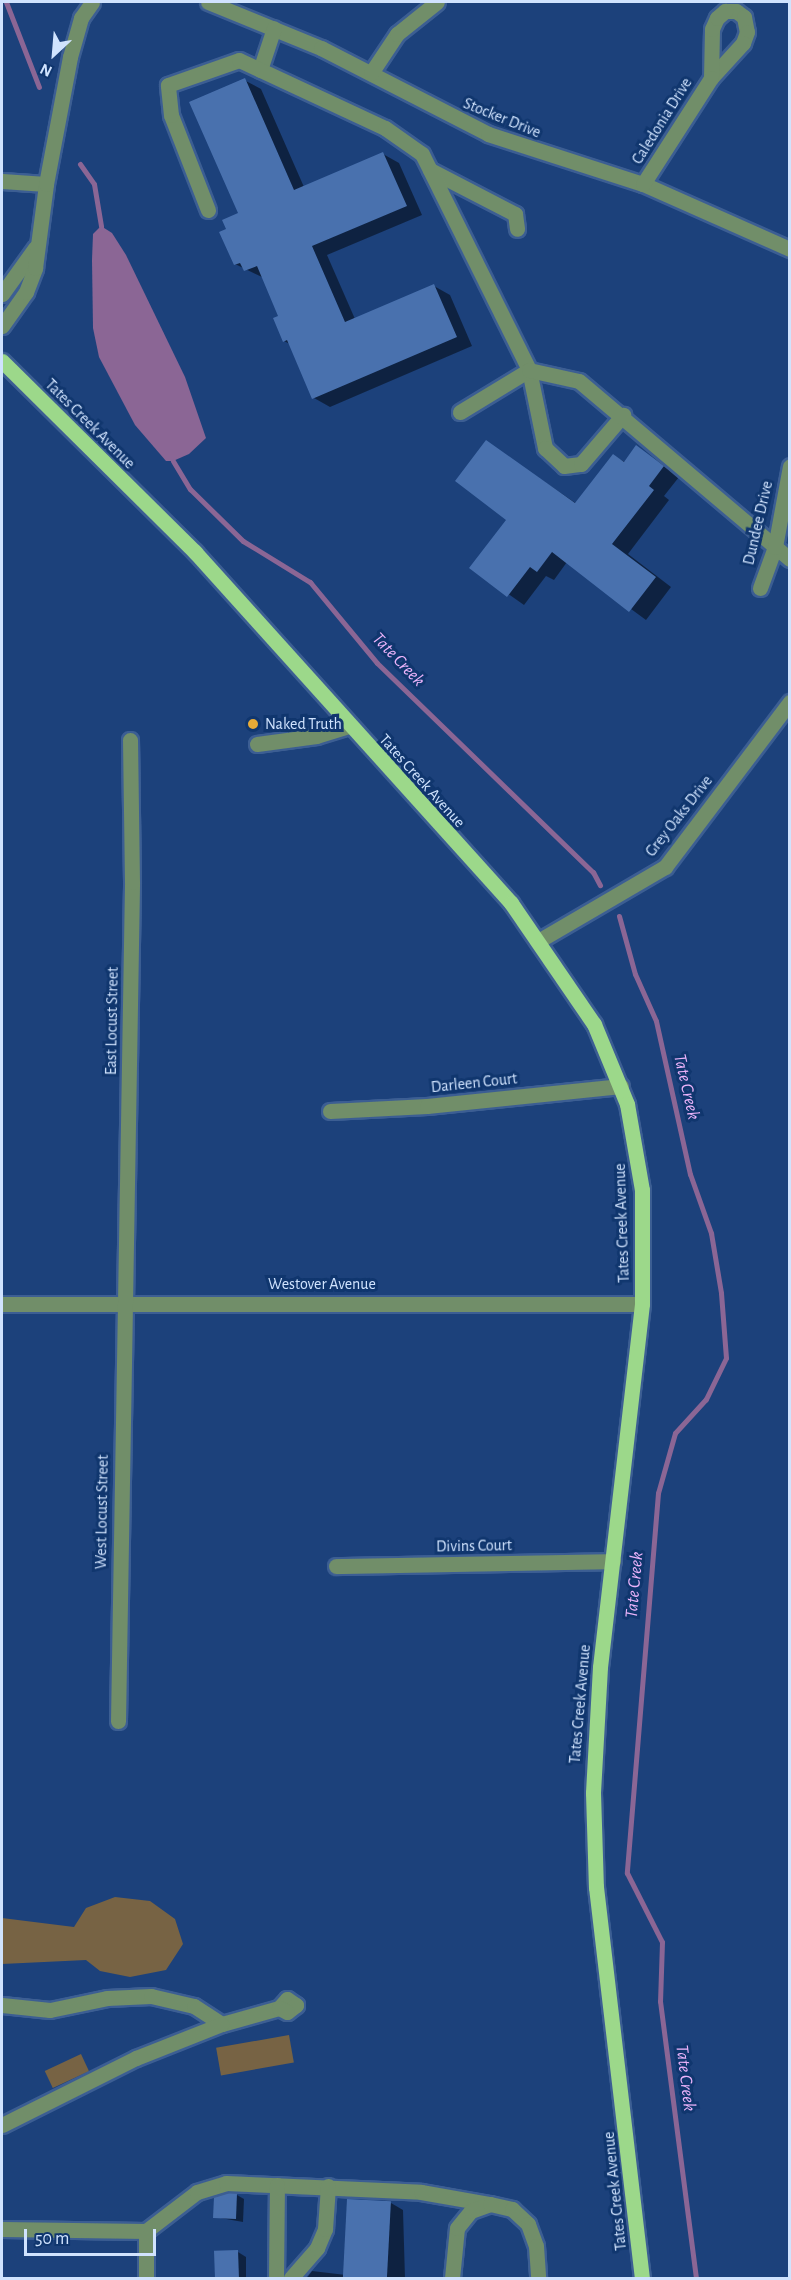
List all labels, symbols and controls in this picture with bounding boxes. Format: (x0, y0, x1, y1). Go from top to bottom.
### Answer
north arrow (24, 24, 84, 84)
text: N (38, 61, 55, 80)
street label: Caledonia Drive (628, 74, 696, 168)
street label: Stocker Drive (460, 94, 544, 142)
street label: Tates Creek Avenue (41, 375, 139, 473)
street label: Dundee Drive (739, 479, 777, 567)
water label: Tate Creek (367, 629, 429, 691)
place label: Naked Truth (265, 714, 342, 734)
marker: Naked Truth (246, 717, 260, 731)
street label: Tates Creek Avenue (375, 730, 469, 832)
street label: Grey Oaks Drive (641, 771, 717, 861)
street label: East Locust Street (101, 967, 123, 1075)
water label: Tate Creek (668, 1052, 704, 1122)
street label: Darleen Court (430, 1069, 518, 1097)
street label: Tates Creek Avenue (610, 1163, 634, 1283)
street label: Westover Avenue (268, 1274, 376, 1294)
street label: West Locust Street (91, 1455, 113, 1569)
street label: Divins Court (436, 1536, 512, 1556)
water label: Tate Creek (621, 1551, 649, 1619)
street label: Tates Creek Avenue (565, 1644, 595, 1764)
water label: Tate Creek (670, 2044, 700, 2112)
street label: Tates Creek Avenue (599, 2131, 631, 2251)
scale bar (27, 2217, 159, 2255)
text: 50 m (35, 2230, 69, 2248)

